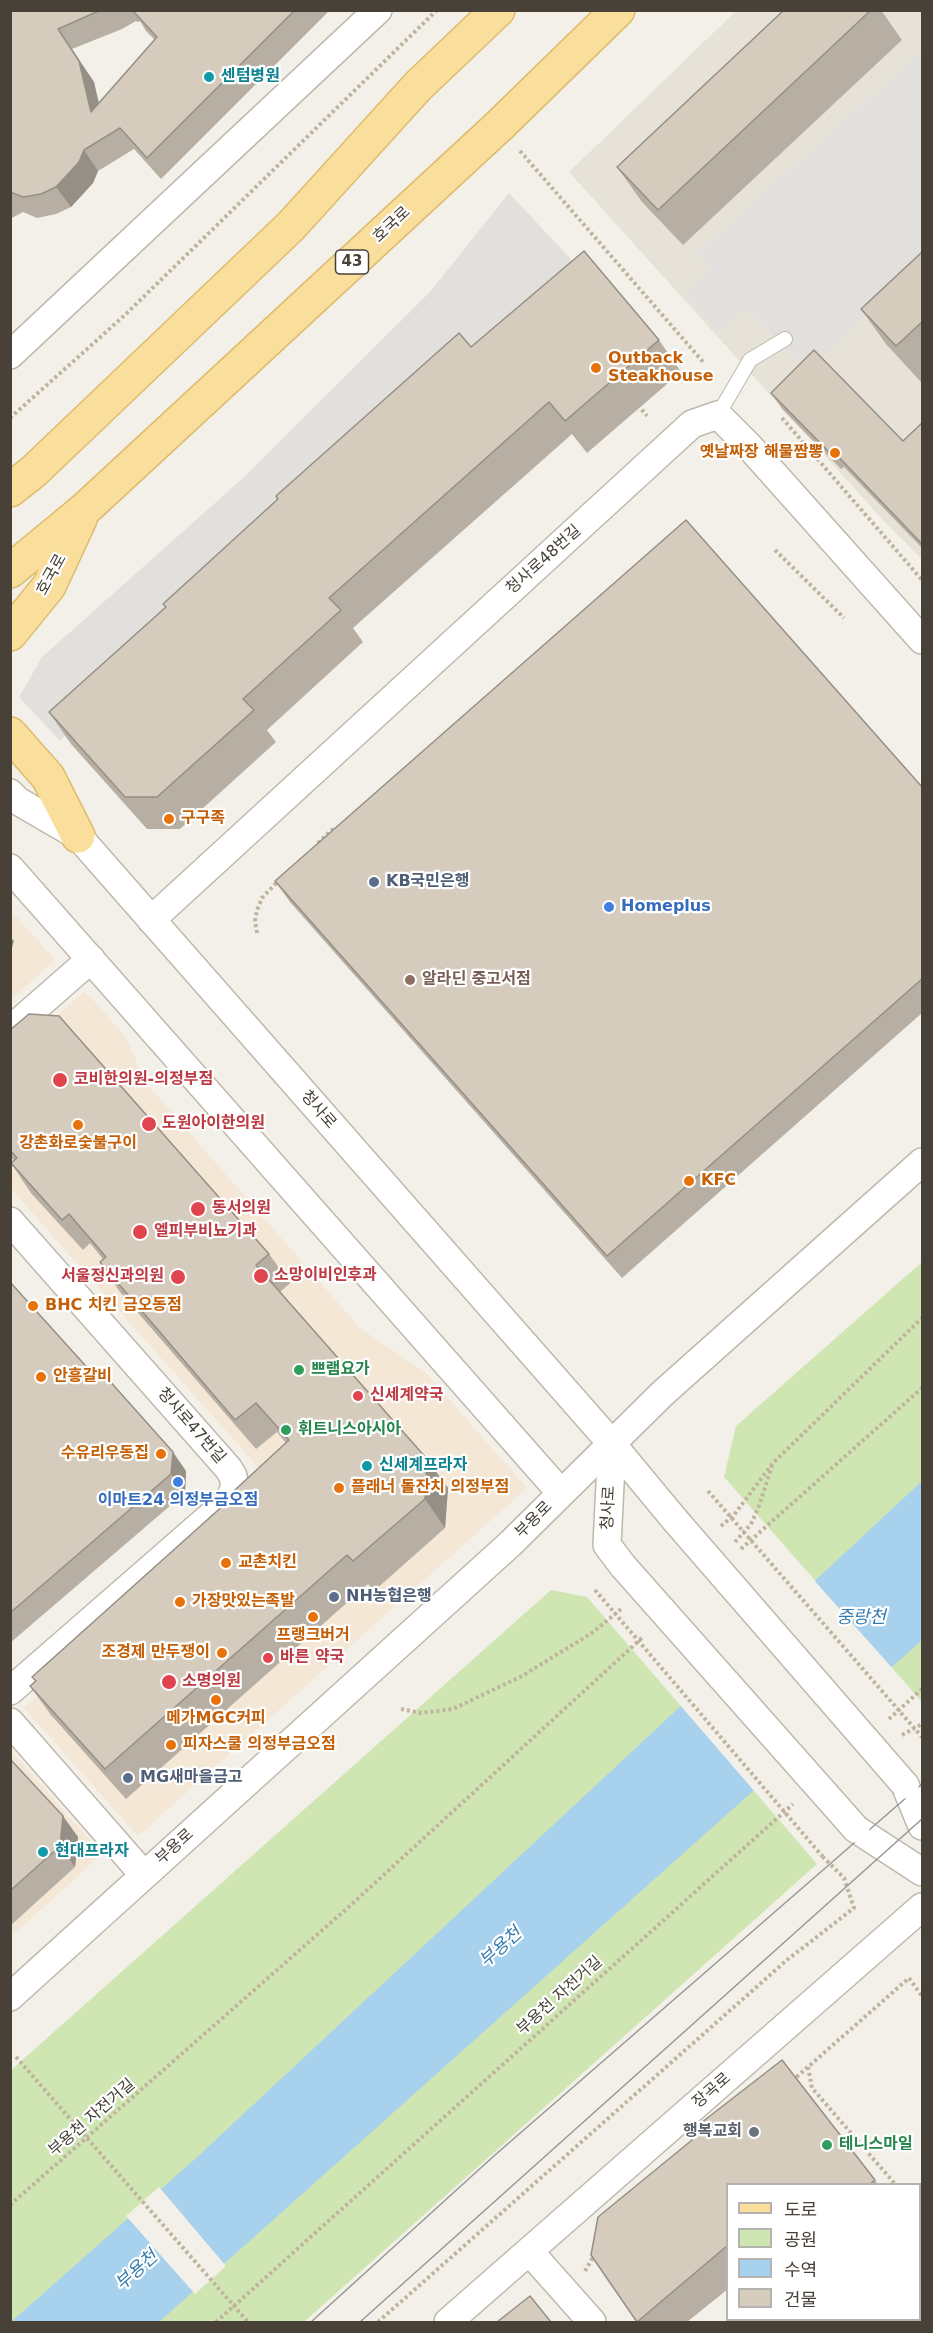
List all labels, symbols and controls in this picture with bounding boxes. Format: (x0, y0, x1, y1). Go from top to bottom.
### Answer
place label: 센텀병원 (221, 67, 280, 87)
marker: 센텀병원 (202, 70, 216, 84)
street label: 호국로 (369, 203, 415, 247)
road number: 43 (336, 250, 368, 274)
place label: Outback Steakhouse (608, 349, 714, 387)
marker: Outback Steakhouse (589, 361, 603, 375)
place label: 옛날짜장 해물짬뽕 (700, 443, 823, 463)
marker: 옛날짜장 해물짬뽕 (828, 446, 842, 460)
street label: 청사로48번길 (503, 521, 585, 599)
street label: 호국로 (33, 551, 71, 599)
place label: 구구족 (181, 809, 225, 829)
marker: 구구족 (162, 812, 176, 826)
place label: KB국민은행 (386, 872, 469, 892)
marker: KB국민은행 (367, 875, 381, 889)
place label: Homeplus (621, 897, 711, 917)
marker: Homeplus (602, 900, 616, 914)
place label: 알라딘 중고서점 (422, 970, 531, 990)
marker: 알라딘 중고서점 (403, 973, 417, 987)
place label: 코비한의원-의정부점 (74, 1070, 213, 1090)
marker: 코비한의원-의정부점 (51, 1071, 69, 1089)
street label: 청사로 (296, 1087, 340, 1133)
place label: 도원아이한의원 (162, 1114, 265, 1134)
marker: 도원아이한의원 (140, 1115, 158, 1133)
marker: 강촌화로숯불구이 (71, 1118, 85, 1132)
place label: 강촌화로숯불구이 (19, 1134, 137, 1154)
place label: KFC (701, 1171, 736, 1191)
marker: KFC (682, 1174, 696, 1188)
place label: 동서의원 (212, 1199, 271, 1219)
marker: 동서의원 (189, 1200, 207, 1218)
place label: 엘피부비뇨기과 (154, 1222, 257, 1242)
marker: 엘피부비뇨기과 (131, 1223, 149, 1241)
place label: 소망이비인후과 (274, 1266, 377, 1286)
place label: 서울정신과의원 (61, 1267, 164, 1287)
marker: 소망이비인후과 (252, 1267, 270, 1285)
marker: 서울정신과의원 (169, 1268, 187, 1286)
place label: BHC 치킨 금오동점 (45, 1296, 182, 1316)
marker: BHC 치킨 금오동점 (26, 1299, 40, 1313)
place label: 쁘램요가 (311, 1360, 370, 1380)
marker: 쁘램요가 (292, 1363, 306, 1377)
place label: 안흥갈비 (53, 1367, 112, 1387)
marker: 안흥갈비 (34, 1370, 48, 1384)
street label: 청사로47번길 (153, 1384, 229, 1468)
place label: 신세계약국 (370, 1386, 444, 1406)
marker: 신세계약국 (351, 1389, 365, 1403)
place label: 휘트니스아시아 (298, 1420, 401, 1440)
marker: 휘트니스아시아 (279, 1423, 293, 1437)
place label: 수유리우동집 (61, 1444, 149, 1464)
marker: 수유리우동집 (154, 1447, 168, 1461)
place label: 신세계프라자 (379, 1456, 467, 1476)
marker: 신세계프라자 (360, 1459, 374, 1473)
marker: 이마트24 의정부금오점 (171, 1475, 185, 1489)
place label: 플래너 돌잔치 의정부점 (351, 1478, 509, 1498)
marker: 플래너 돌잔치 의정부점 (332, 1481, 346, 1495)
street label: 청사로 (598, 1485, 620, 1531)
place label: 이마트24 의정부금오점 (98, 1491, 258, 1511)
street label: 부용로 (512, 1498, 556, 1542)
place label: 교촌치킨 (238, 1553, 297, 1573)
marker: 교촌치킨 (219, 1556, 233, 1570)
place label: NH농협은행 (346, 1587, 432, 1607)
marker: NH농협은행 (327, 1590, 341, 1604)
place label: 가장맛있는족발 (192, 1592, 295, 1612)
marker: 가장맛있는족발 (173, 1595, 187, 1609)
water label: 중랑천 (836, 1607, 886, 1629)
marker: 프랭크버거 (306, 1610, 320, 1624)
place label: 프랭크버거 (276, 1626, 350, 1646)
place label: 조경제 만두쟁이 (101, 1643, 210, 1663)
marker: 조경제 만두쟁이 (215, 1646, 229, 1660)
place label: 바른 약국 (280, 1648, 344, 1668)
marker: 바른 약국 (261, 1651, 275, 1665)
place label: 소명의원 (182, 1672, 241, 1692)
marker: 소명의원 (160, 1673, 178, 1691)
marker: 메가MGC커피 (209, 1693, 223, 1707)
place label: 메가MGC커피 (166, 1709, 266, 1729)
place label: 피자스쿨 의정부금오점 (183, 1735, 336, 1755)
marker: 피자스쿨 의정부금오점 (164, 1738, 178, 1752)
place label: MG새마을금고 (140, 1768, 243, 1788)
marker: MG새마을금고 (121, 1771, 135, 1785)
street label: 부용로 (152, 1825, 198, 1869)
place label: 현대프라자 (55, 1842, 129, 1862)
marker: 현대프라자 (36, 1845, 50, 1859)
water label: 부용천 (475, 1923, 527, 1973)
street label: 부용천 자전거길 (513, 1953, 607, 2039)
street label: 장곡로 (689, 2069, 735, 2113)
street label: 부용천 자전거길 (45, 2075, 139, 2161)
place label: 행복교회 (683, 2122, 742, 2142)
marker: 행복교회 (747, 2125, 761, 2139)
place label: 테니스마일 (839, 2135, 913, 2155)
marker: 테니스마일 (820, 2138, 834, 2152)
legend (726, 2183, 921, 2321)
text: 도로 (784, 2199, 817, 2220)
text: 공원 (784, 2229, 817, 2250)
water label: 부용천 (111, 2246, 163, 2296)
text: 수역 (784, 2259, 817, 2280)
text: 건물 (784, 2289, 817, 2310)

